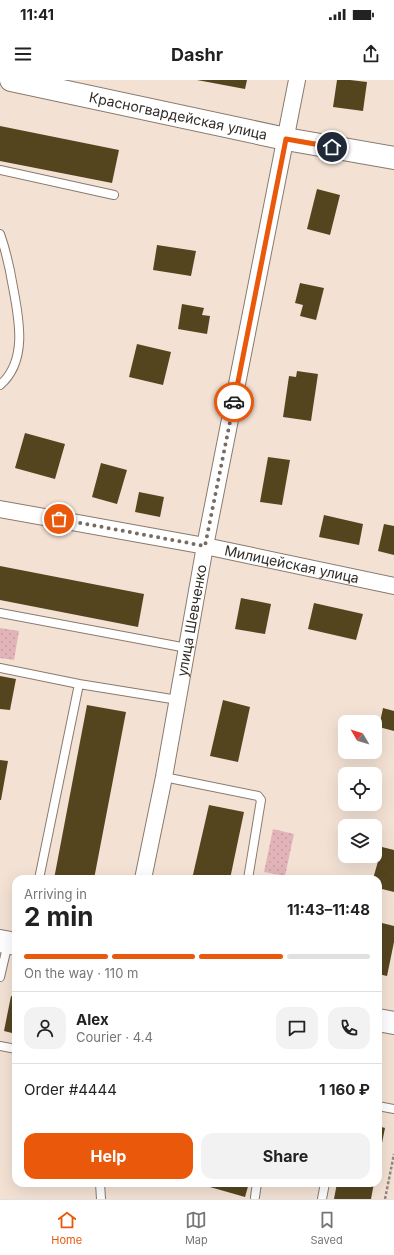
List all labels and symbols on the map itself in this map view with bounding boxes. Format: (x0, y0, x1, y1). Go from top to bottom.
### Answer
street label: Красногвардейская улица (88, 88, 269, 143)
pin (315, 130, 349, 164)
courier (214, 382, 254, 422)
pin (42, 502, 76, 536)
street label: Милицейская улица (223, 541, 361, 586)
street label: улица Шевченко (173, 563, 210, 678)
north arrow (338, 715, 382, 759)

